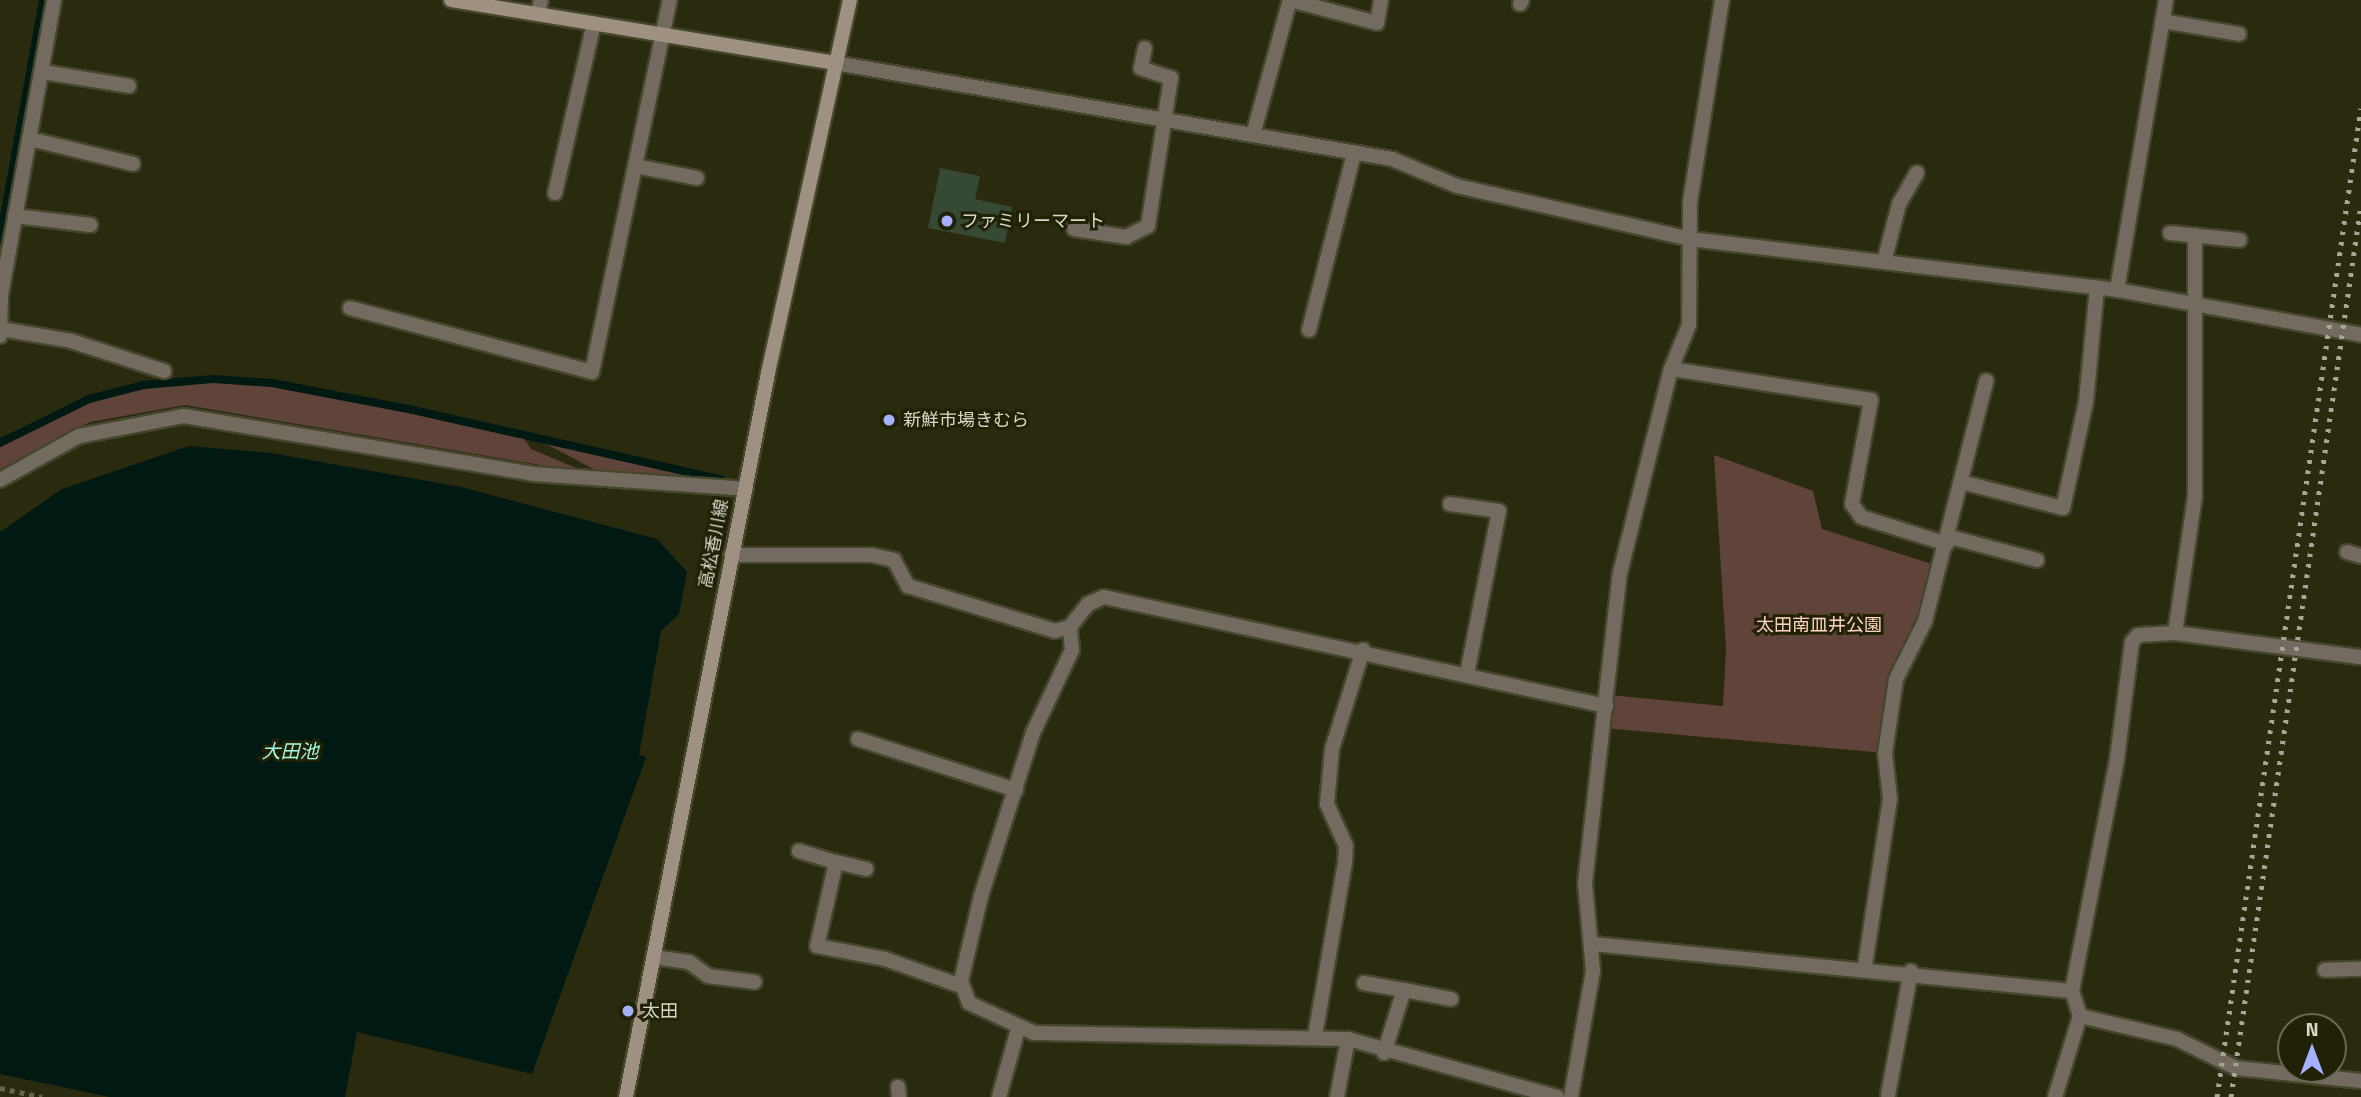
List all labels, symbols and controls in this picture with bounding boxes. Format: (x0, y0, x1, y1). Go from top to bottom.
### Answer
place label: ファミリーマート (961, 210, 1105, 232)
marker: ファミリーマート (939, 213, 955, 229)
place label: 新鮮市場きむら (903, 409, 1029, 431)
marker: 新鮮市場きむら (881, 412, 897, 428)
street label: 高松香川線 (695, 498, 733, 590)
park label: 太田南皿井公園 (1756, 614, 1882, 636)
water label: 大田池 (262, 740, 318, 762)
place label: 太田 (642, 1000, 678, 1022)
marker: 太田 (620, 1003, 636, 1019)
north arrow (2277, 1013, 2347, 1083)
text: N (2305, 1014, 2319, 1043)

